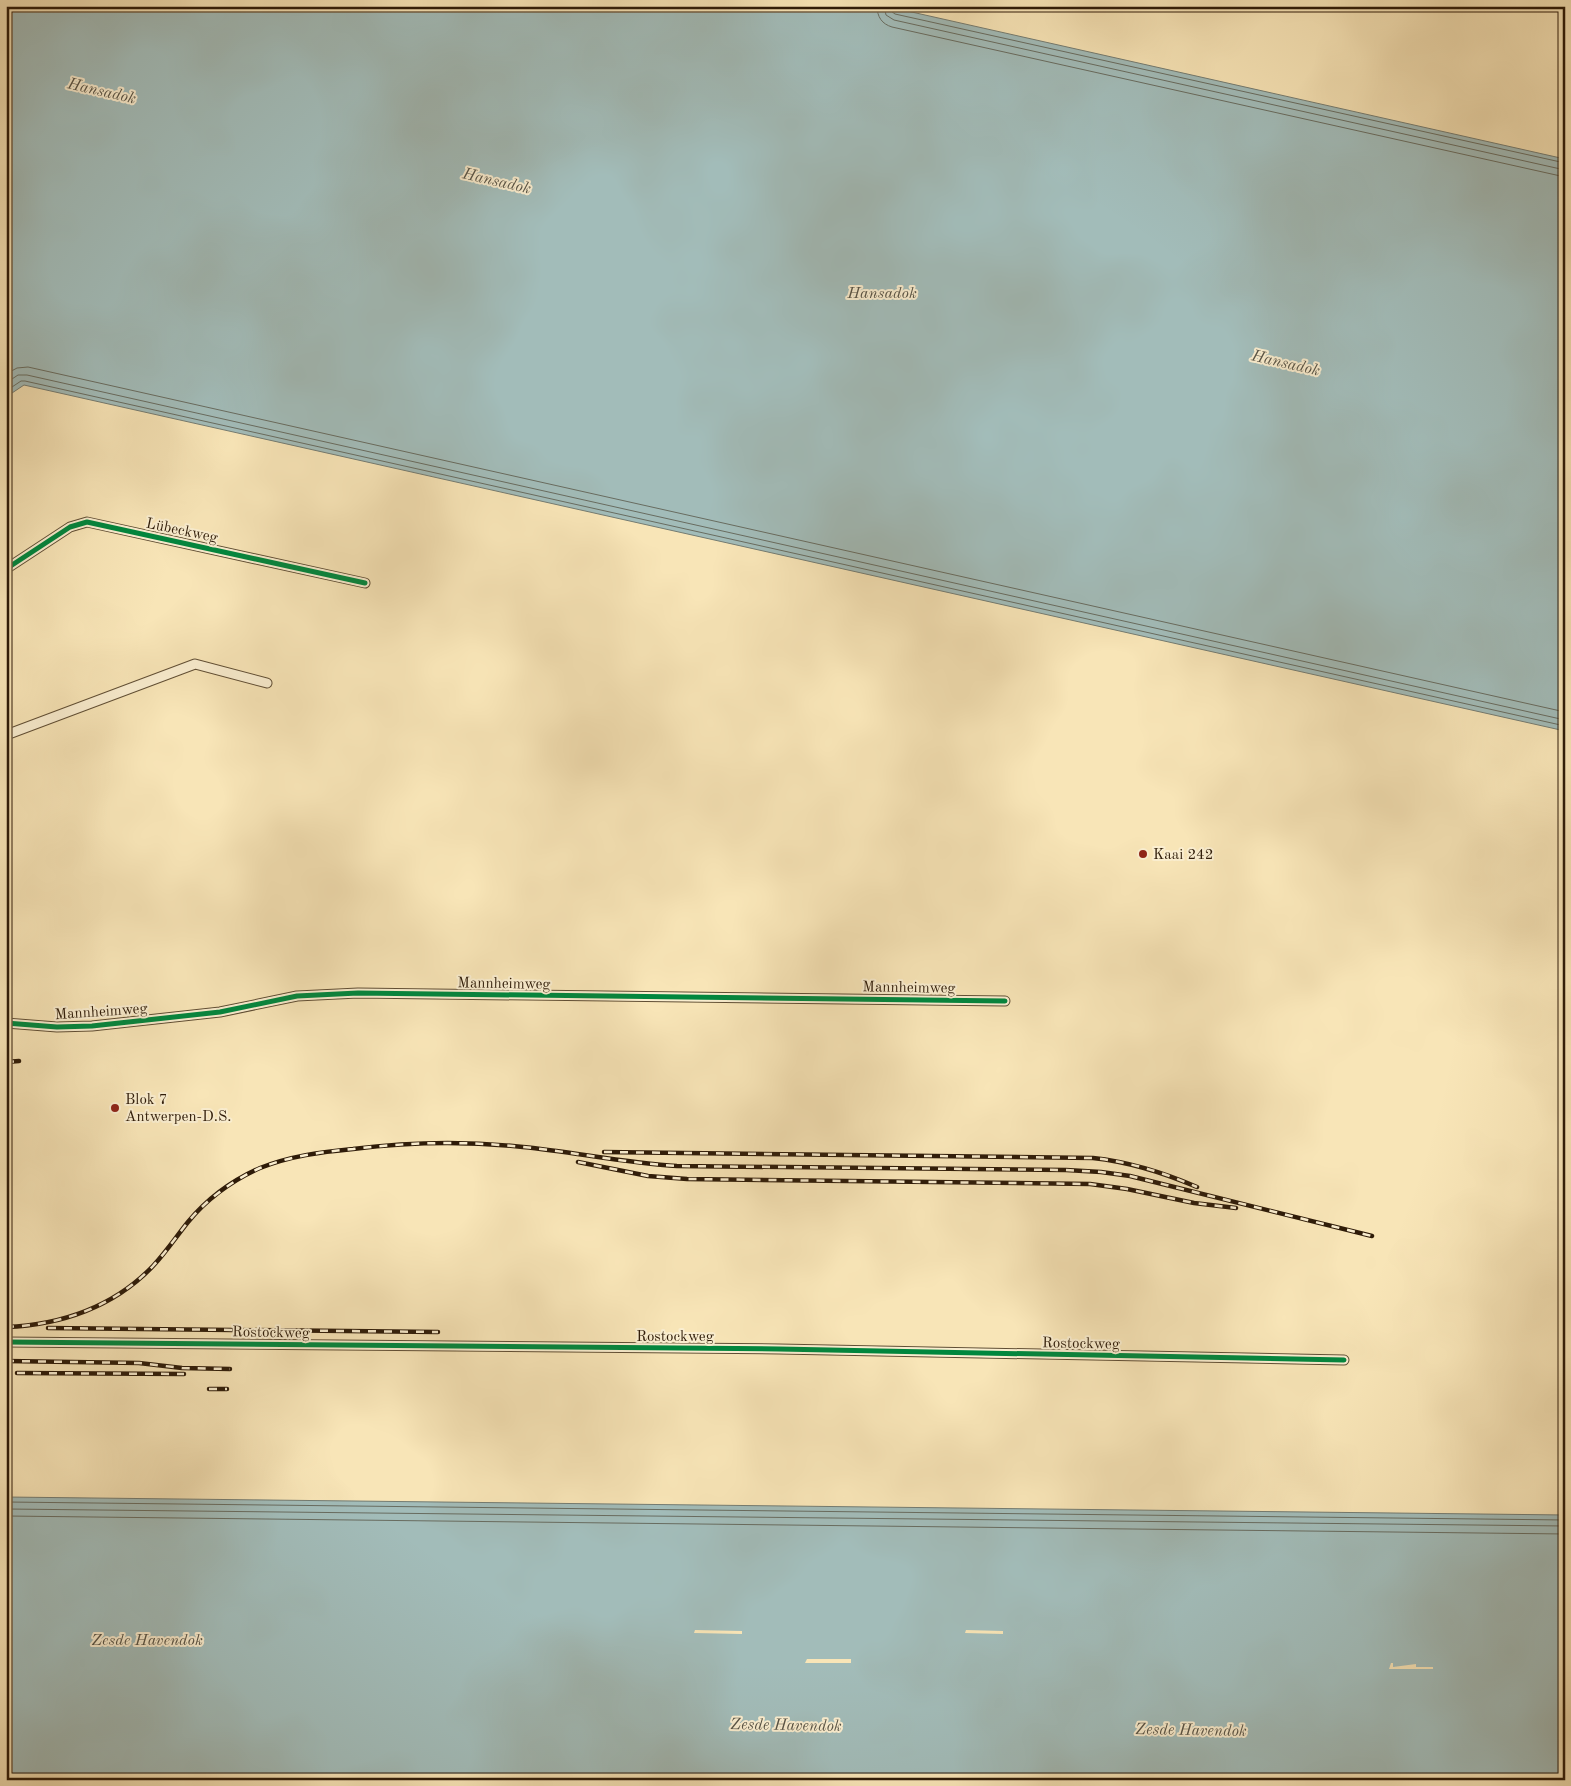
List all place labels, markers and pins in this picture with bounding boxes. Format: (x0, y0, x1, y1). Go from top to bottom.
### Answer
marker: Kaai 242 (1137, 848, 1149, 860)
place label: Kaai 242 (1153, 848, 1214, 863)
place label: Blok 7 Antwerpen-D.S. (125, 1093, 232, 1125)
marker: Blok 7 Antwerpen-D.S. (109, 1102, 121, 1114)

